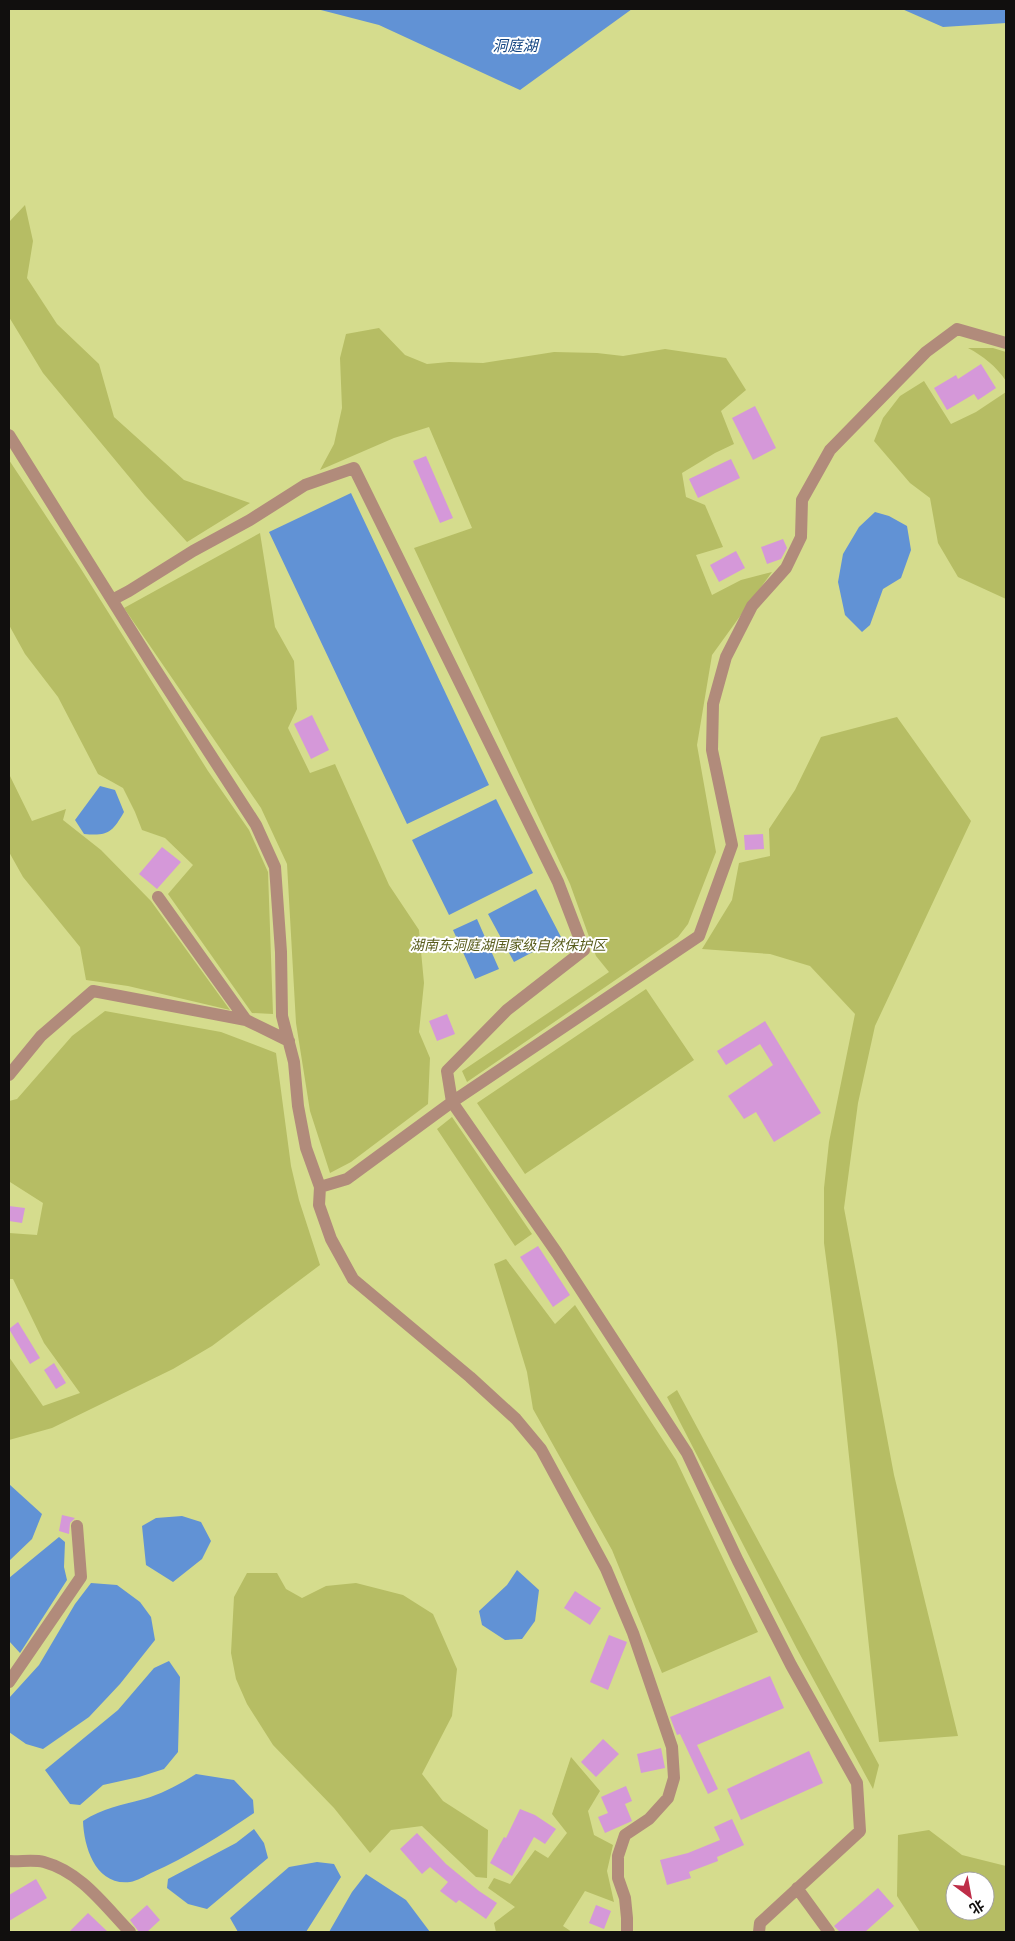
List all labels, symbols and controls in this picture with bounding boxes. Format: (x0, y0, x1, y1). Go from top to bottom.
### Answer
water label: 洞庭湖 (492, 36, 539, 55)
park label: 湖南东洞庭湖国家级自然保护区 (410, 936, 608, 954)
north arrow (945, 1871, 995, 1921)
text: 北 (966, 1896, 988, 1918)

